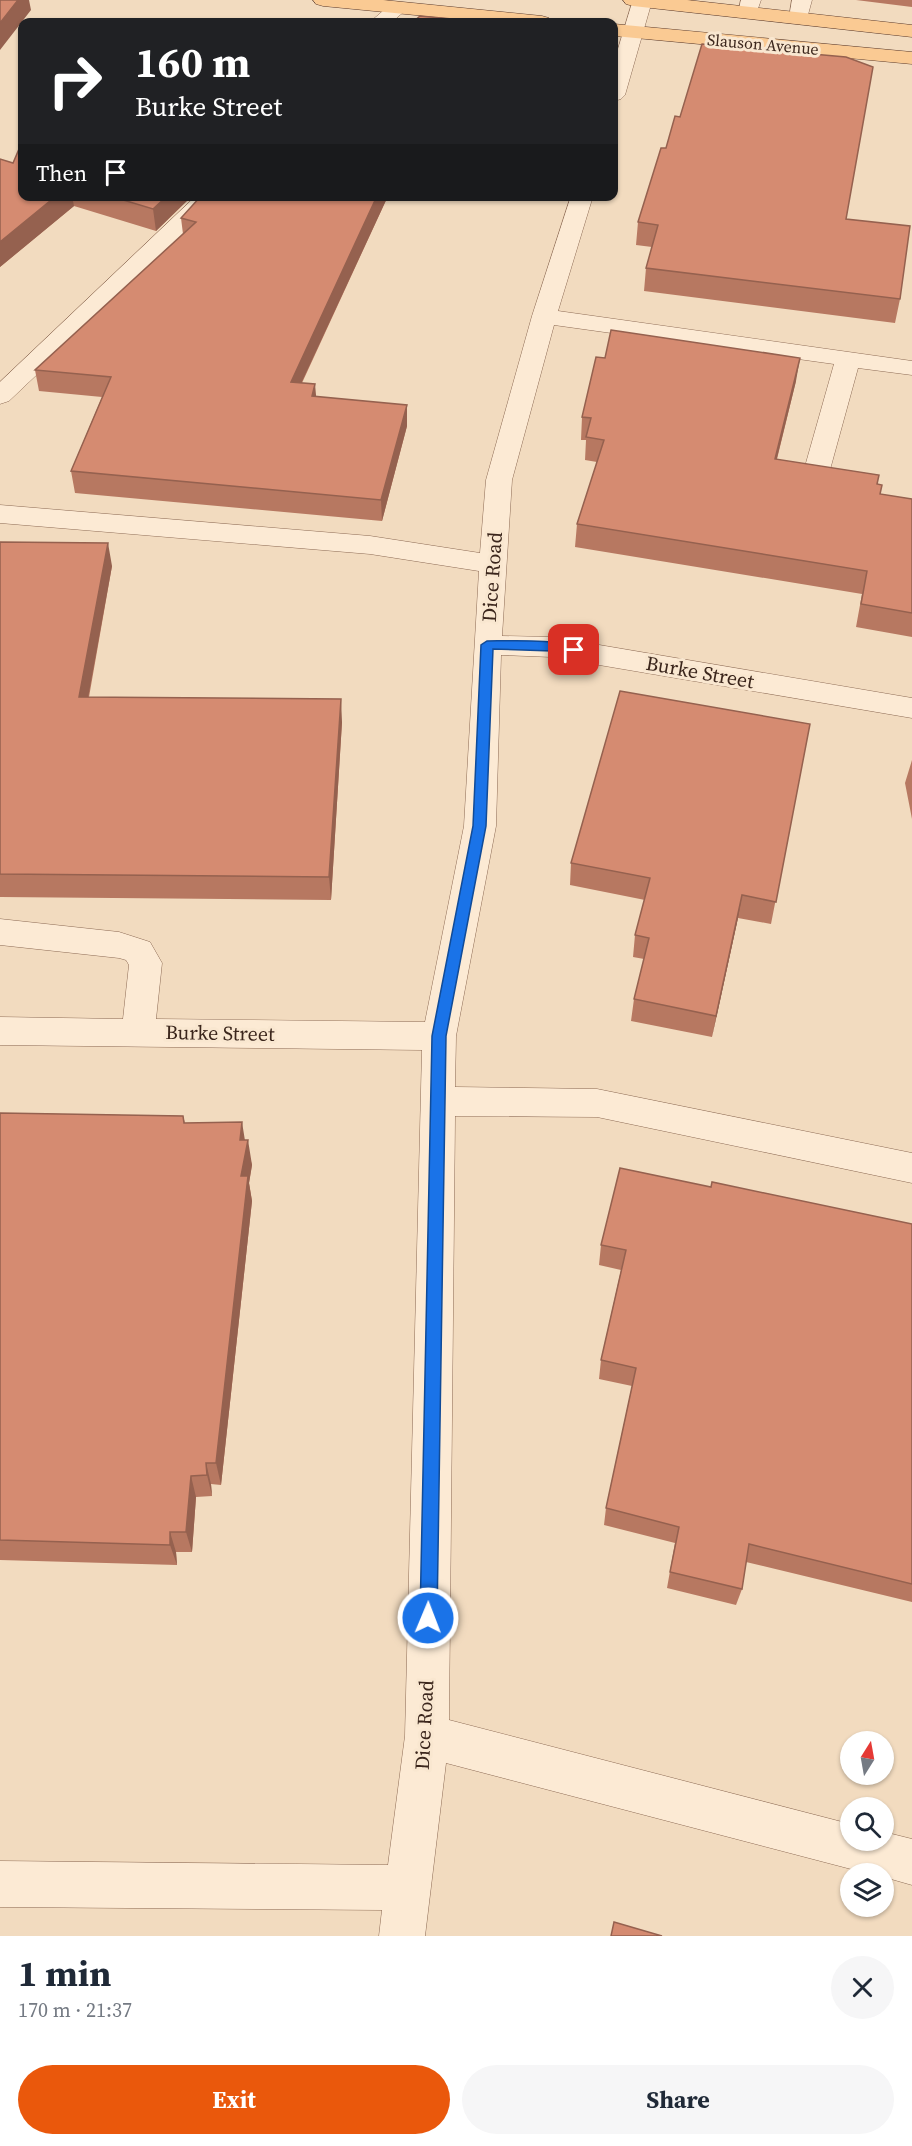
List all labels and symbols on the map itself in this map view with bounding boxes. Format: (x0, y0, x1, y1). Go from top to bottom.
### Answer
street label: Slauson Avenue (706, 28, 820, 60)
street label: Dice Road (475, 530, 509, 623)
pin (548, 624, 599, 675)
street label: Burke Street (644, 649, 757, 695)
street label: Burke Street (165, 1018, 275, 1048)
position arrow (396, 1586, 460, 1650)
street label: Dice Road (408, 1679, 440, 1771)
north arrow (840, 1731, 894, 1785)

